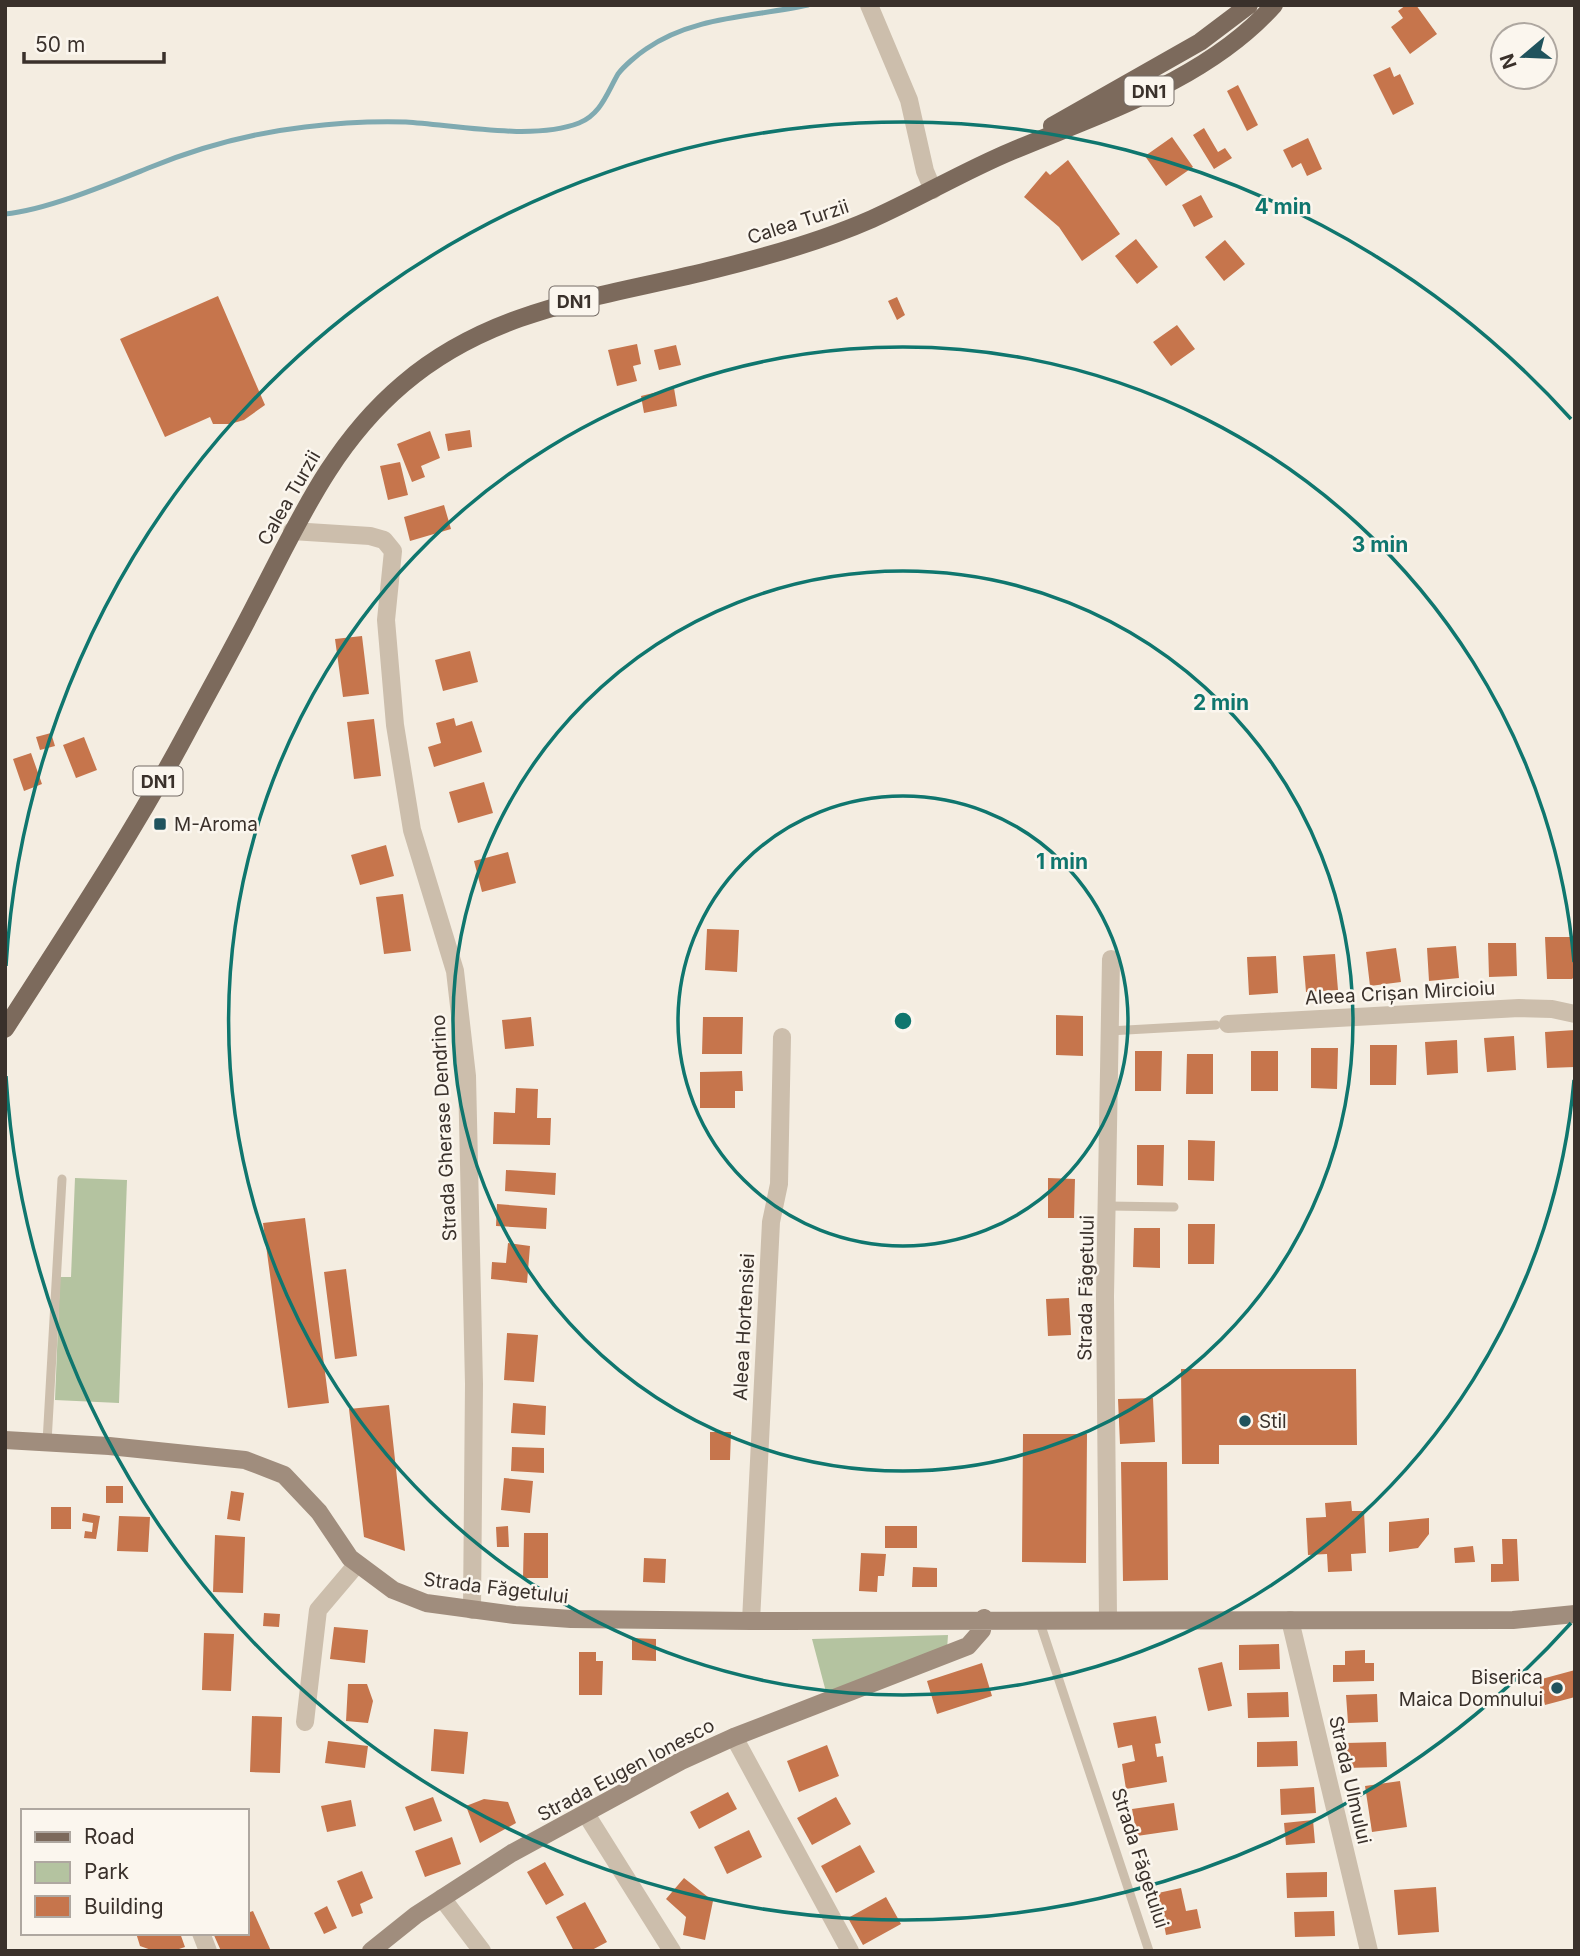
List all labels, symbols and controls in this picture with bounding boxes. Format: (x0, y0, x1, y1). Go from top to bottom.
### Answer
scale bar (24, 21, 164, 65)
north arrow (1489, 21, 1559, 91)
text: 50 m (35, 32, 85, 57)
text: N (1495, 51, 1522, 72)
road number: DN1 (1124, 76, 1174, 106)
text: 4 min (1254, 194, 1312, 219)
street label: Calea Turzii (744, 195, 852, 249)
road number: DN1 (550, 286, 598, 316)
street label: Calea Turzii (253, 447, 325, 549)
text: 3 min (1352, 532, 1408, 557)
text: 2 min (1193, 690, 1249, 715)
road number: DN1 (134, 766, 182, 796)
place label: M-Aroma (174, 813, 258, 836)
marker: M-Aroma (152, 816, 168, 832)
text: 1 min (1036, 849, 1088, 874)
street label: Aleea Crișan Mircioiu (1304, 977, 1496, 1009)
centre of rings (891, 1009, 915, 1033)
street label: Strada Gherase Dendrino (427, 1014, 461, 1242)
street label: Strada Făgetului (1073, 1215, 1099, 1361)
street label: Aleea Hortensiei (729, 1253, 759, 1401)
place label: Stil (1259, 1410, 1287, 1433)
marker: Stil (1237, 1413, 1253, 1429)
street label: Strada Făgetului (422, 1568, 570, 1608)
place label: Biserica Maica Domnului (1399, 1666, 1543, 1711)
marker: Biserica Maica Domnului (1549, 1680, 1565, 1696)
street label: Strada Eugen Ionesco (534, 1714, 718, 1826)
street label: Strada Ulmului (1324, 1714, 1376, 1846)
street label: Strada Făgetului (1107, 1785, 1173, 1931)
legend (21, 1809, 248, 1935)
text: Road (84, 1824, 135, 1849)
text: Park (84, 1859, 129, 1884)
text: Building (84, 1894, 164, 1919)

